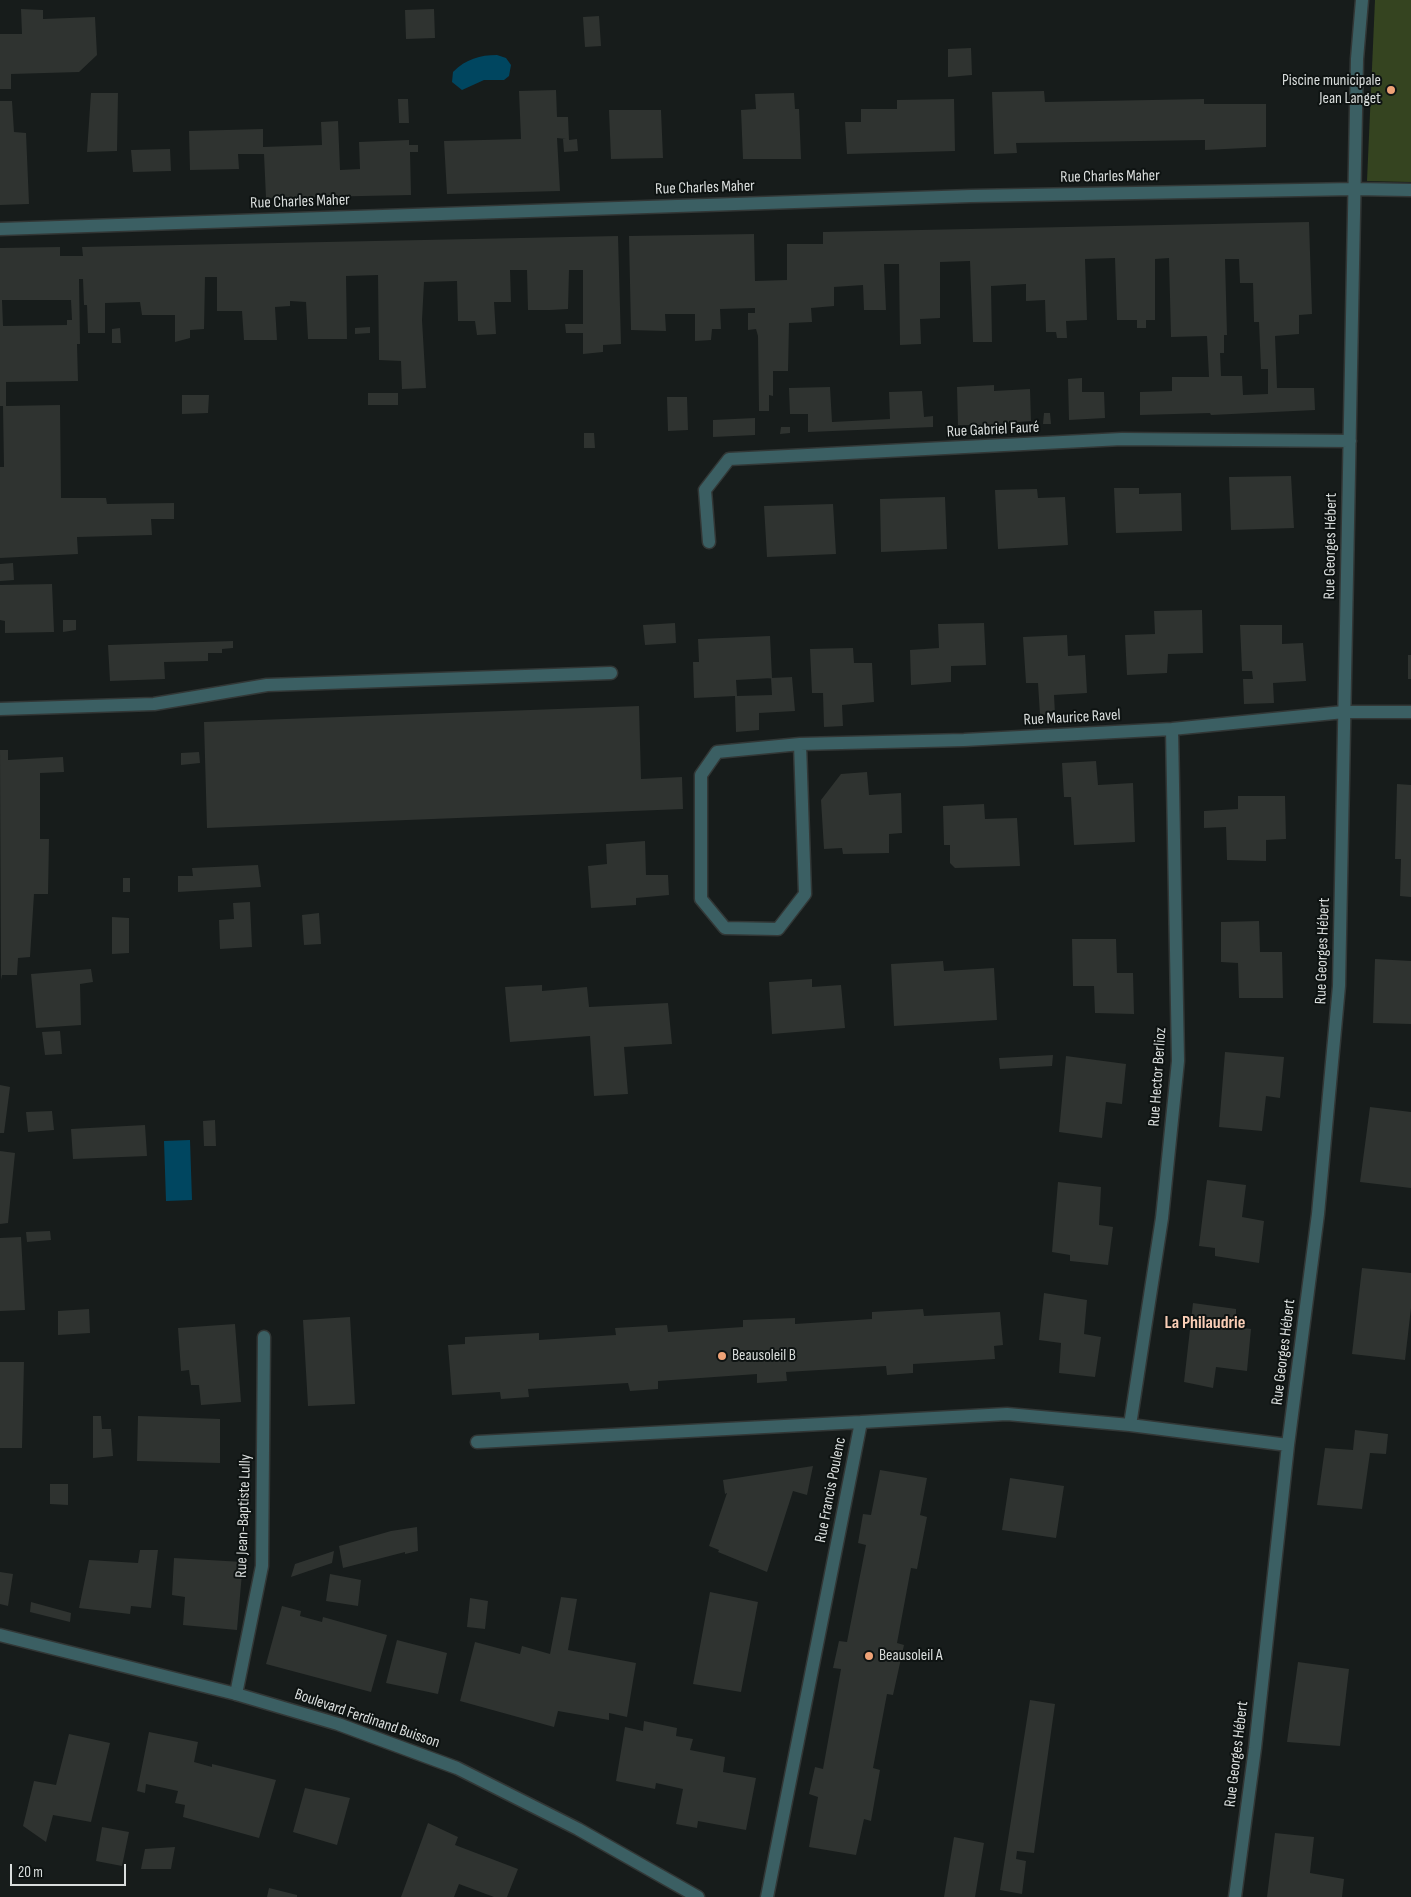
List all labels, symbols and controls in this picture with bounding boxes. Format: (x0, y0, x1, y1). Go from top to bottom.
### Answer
place label: Piscine municipale Jean Langet (1282, 71, 1381, 109)
marker: Piscine municipale Jean Langet (1385, 84, 1397, 96)
street label: Rue Charles Maher (1060, 167, 1160, 187)
street label: Rue Charles Maher (655, 177, 755, 199)
street label: Rue Charles Maher (250, 191, 350, 213)
street label: Rue Gabriel Fauré (946, 418, 1040, 442)
street label: Rue Georges Hébert (1320, 493, 1342, 599)
street label: Rue Maurice Ravel (1023, 706, 1121, 730)
street label: Rue Georges Hébert (1312, 897, 1334, 1005)
street label: Rue Hector Berlioz (1145, 1027, 1171, 1127)
street label: Rue Georges Hébert (1268, 1298, 1300, 1406)
district label: La Philaudrie (1165, 1312, 1245, 1334)
place label: Beausoleil B (732, 1346, 796, 1366)
marker: Beausoleil B (716, 1350, 728, 1362)
street label: Rue Francis Poulenc (811, 1436, 851, 1544)
street label: Rue Jean-Baptiste Lully (232, 1454, 256, 1578)
place label: Beausoleil A (879, 1646, 943, 1666)
marker: Beausoleil A (863, 1650, 875, 1662)
street label: Boulevard Ferdinand Buisson (292, 1685, 442, 1753)
street label: Rue Georges Hébert (1221, 1700, 1253, 1808)
scale bar (12, 1854, 129, 1886)
text: 20 m (18, 1863, 43, 1882)

